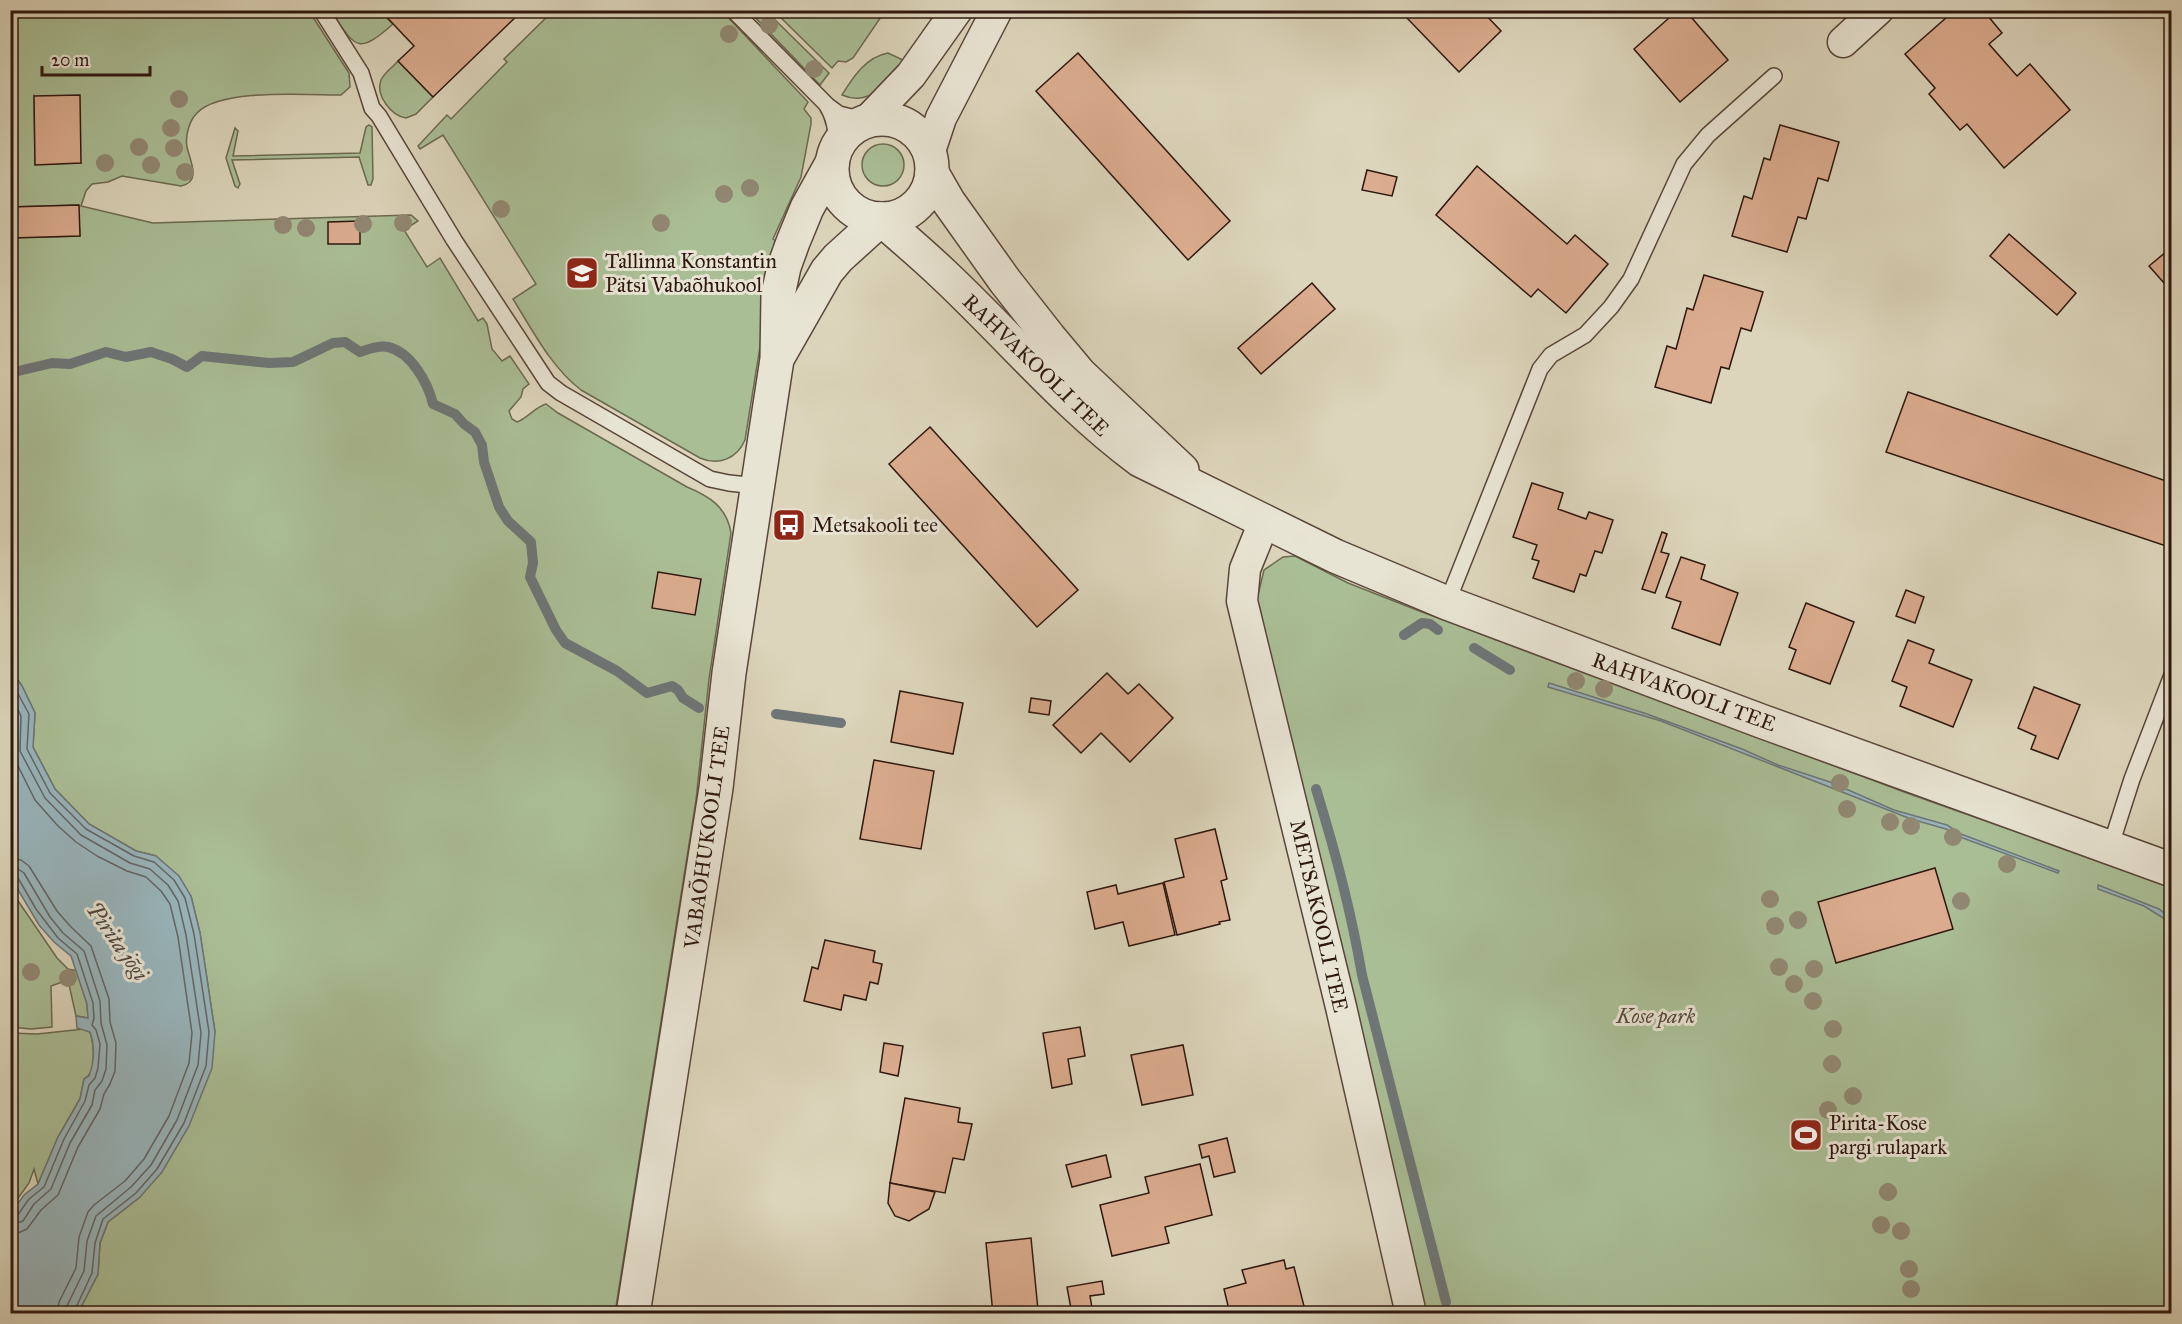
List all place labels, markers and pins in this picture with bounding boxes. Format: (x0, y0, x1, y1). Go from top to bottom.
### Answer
place label: Tallinna Konstantin Pätsi Vabaõhukool (605, 248, 777, 298)
school or university icon: Tallinna Konstantin Pätsi Vabaõhukool (564, 255, 600, 291)
bus stop icon: Metsakooli tee (771, 507, 807, 543)
place label: Metsakooli tee (812, 512, 938, 538)
place label: Pirita-Kose pargi rulapark (1828, 1110, 1947, 1160)
sports icon: Pirita-Kose pargi rulapark (1788, 1117, 1824, 1153)

